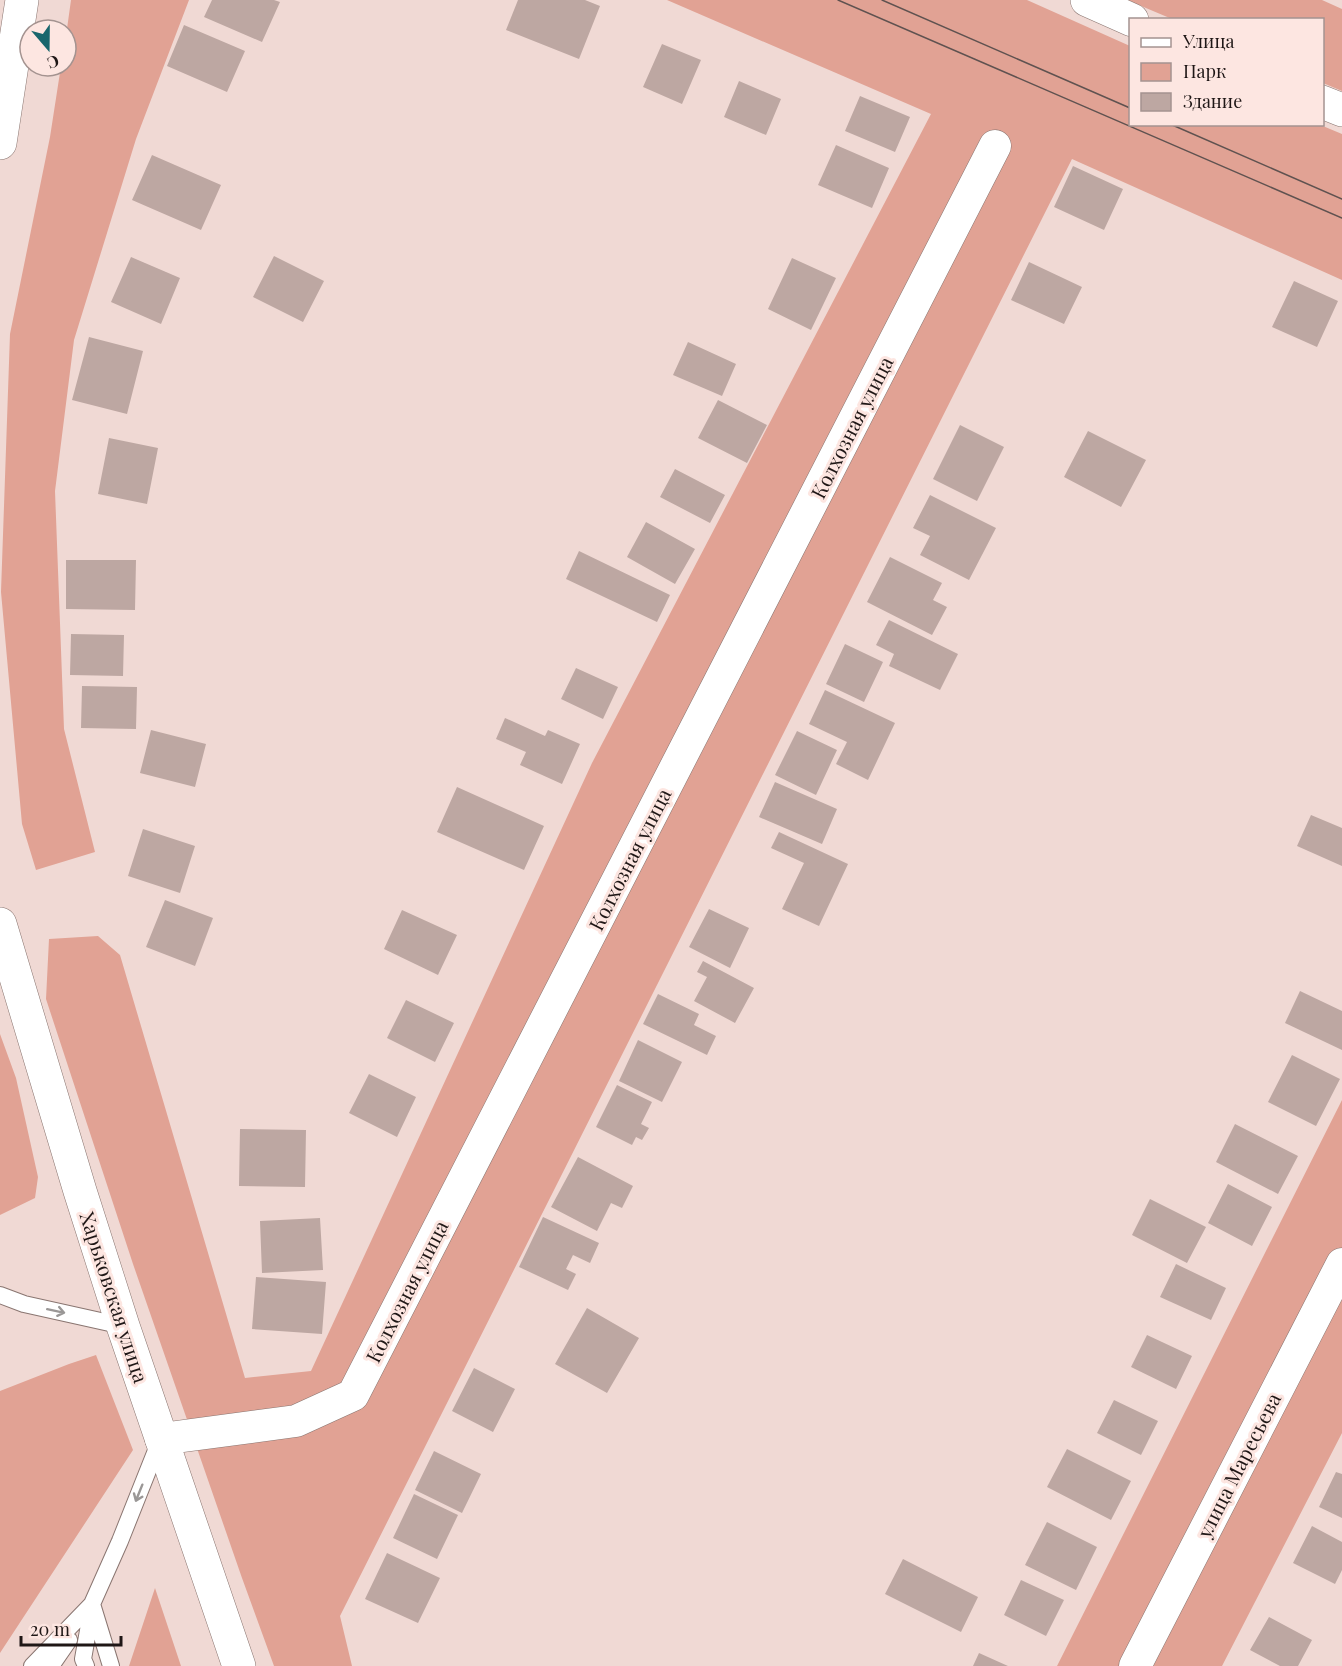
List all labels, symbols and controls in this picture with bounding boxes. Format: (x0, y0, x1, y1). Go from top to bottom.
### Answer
north arrow (18, 18, 78, 78)
legend (1129, 18, 1324, 126)
text: Улица (1182, 29, 1234, 53)
text: С (44, 51, 62, 74)
text: Парк (1183, 59, 1226, 83)
text: Здание (1183, 89, 1242, 113)
street label: Колхозная улица (804, 351, 898, 503)
street label: Колхозная улица (582, 783, 676, 935)
street label: Харьковская улица (75, 1208, 155, 1386)
street label: Колхозная улица (359, 1215, 453, 1367)
one-way arrow (46, 1306, 65, 1318)
street label: улица Маресьева (1189, 1388, 1286, 1543)
one-way arrow (133, 1484, 144, 1502)
scale bar (21, 1609, 122, 1647)
text: 20 m (30, 1617, 70, 1641)

